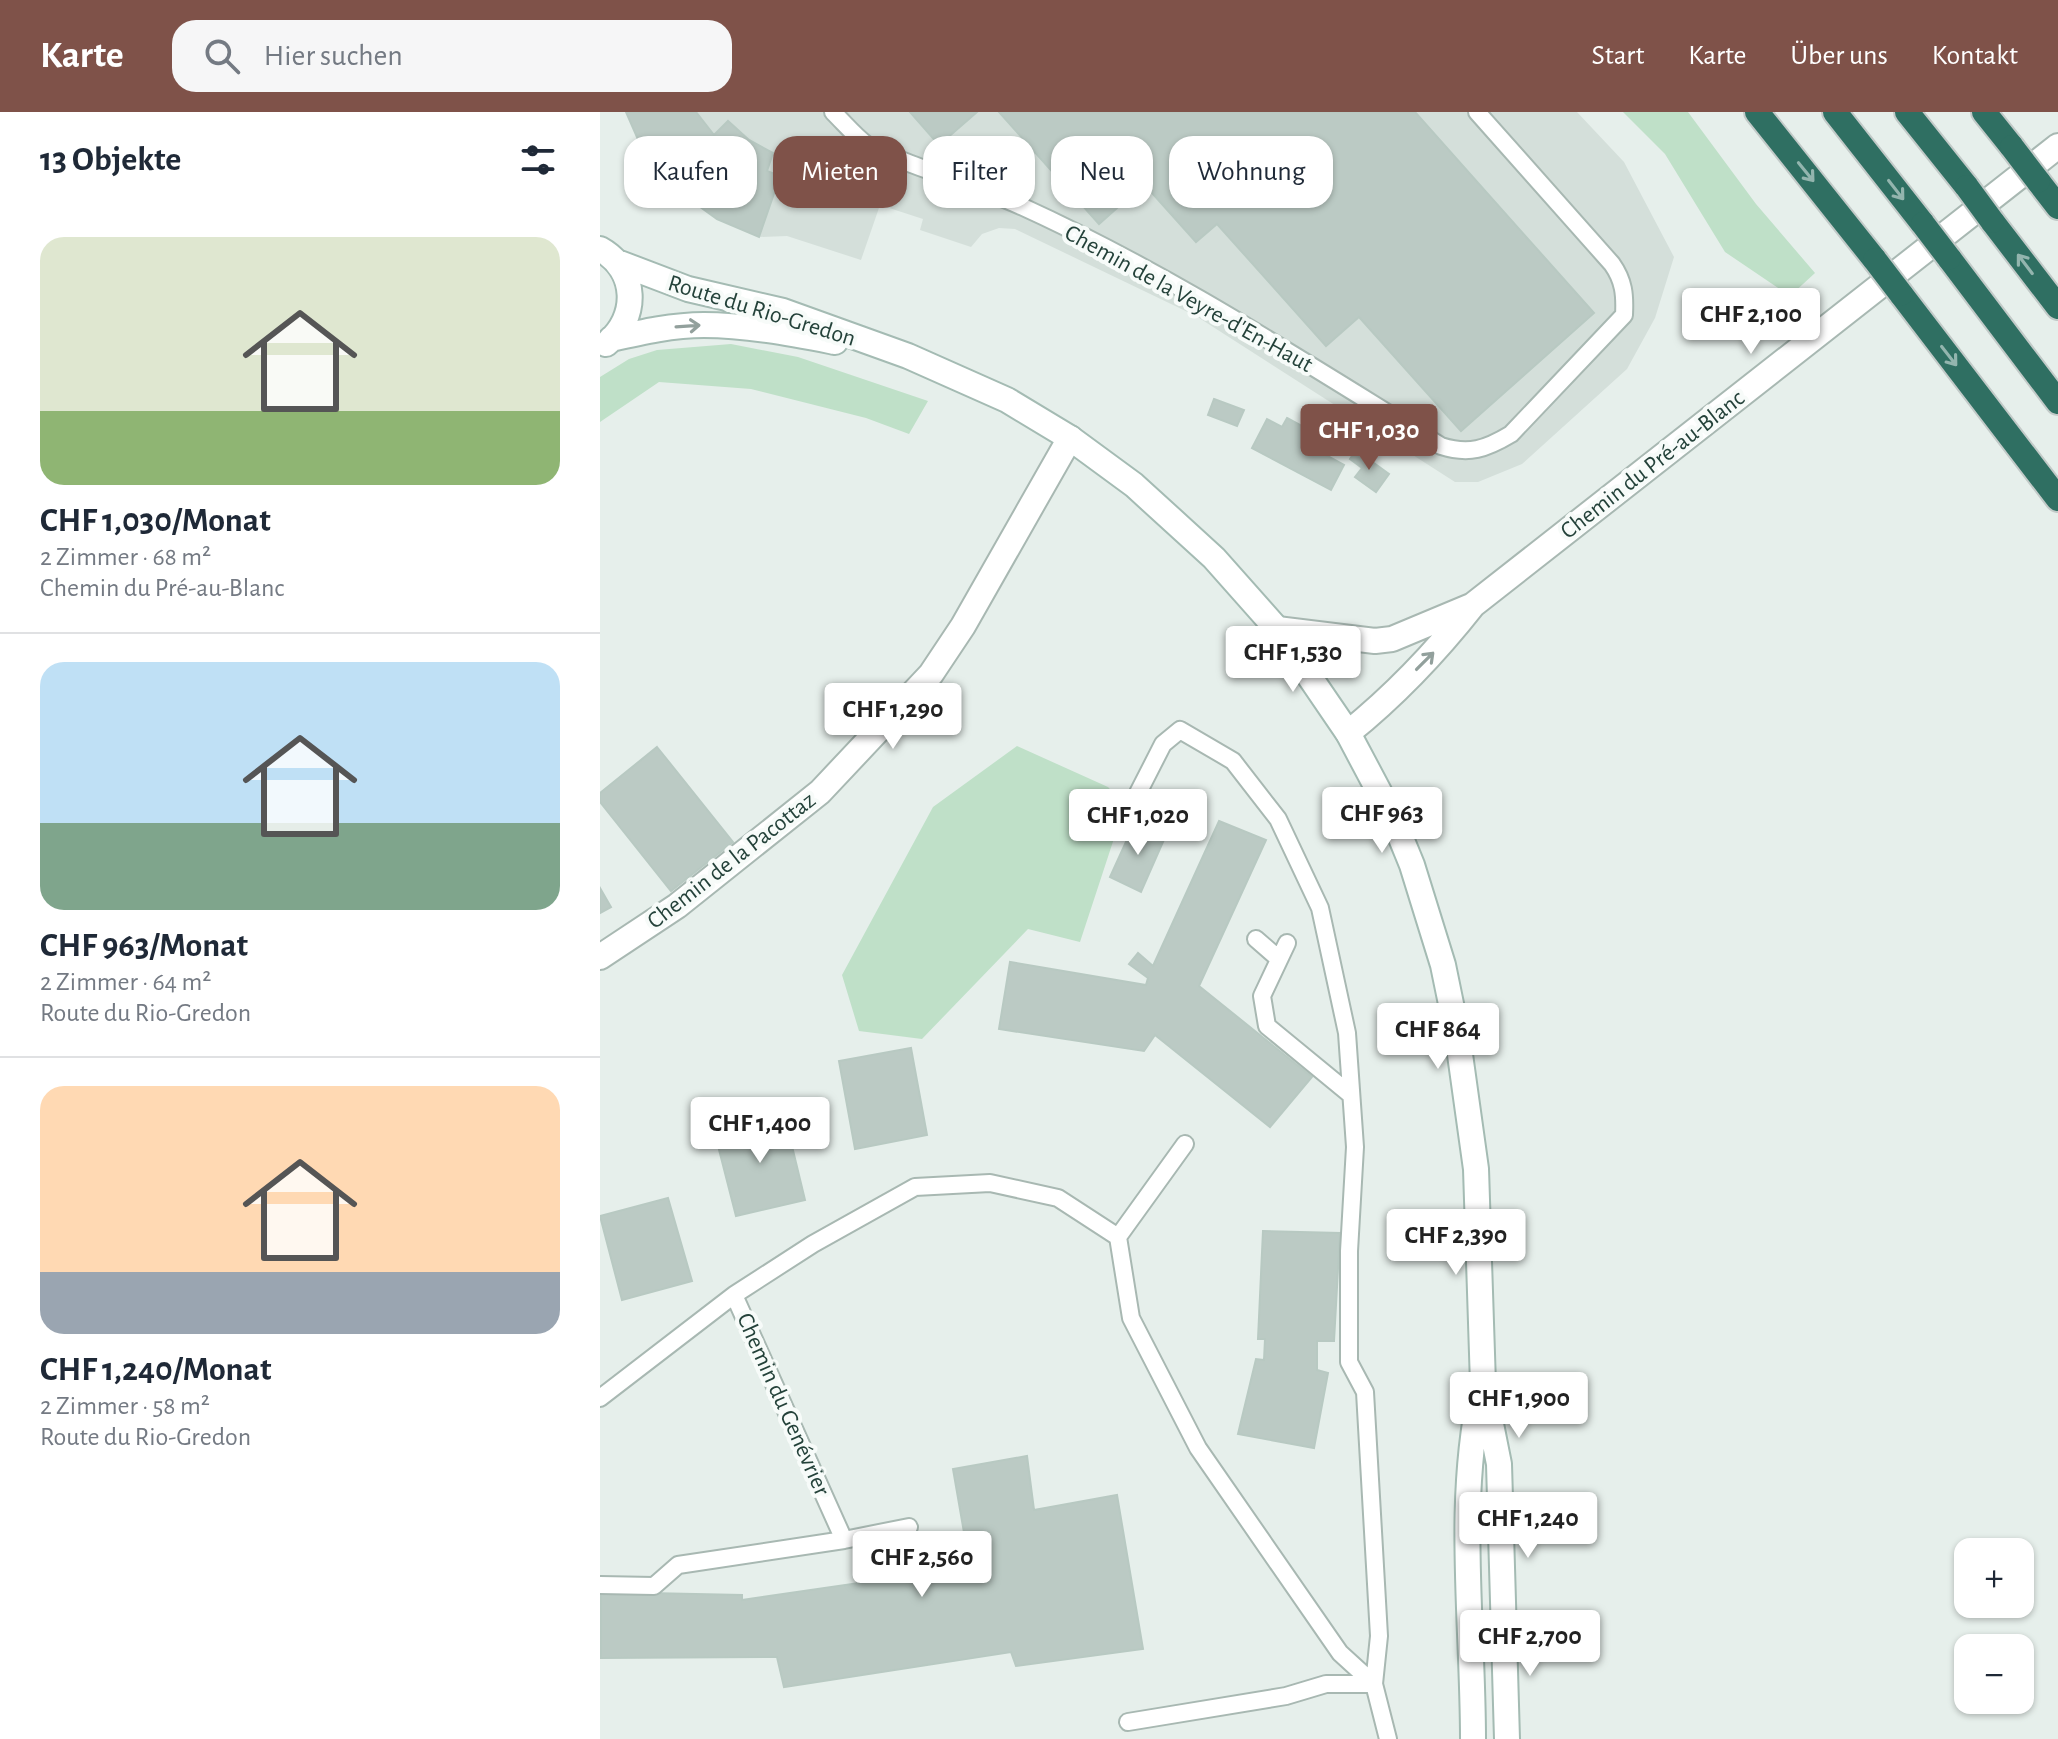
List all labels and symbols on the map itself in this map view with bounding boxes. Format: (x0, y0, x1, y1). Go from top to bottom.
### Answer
one-way arrow (1797, 162, 1815, 182)
one-way arrow (1888, 179, 1905, 200)
street label: Chemin de la Veyre-d'En-Haut (1060, 221, 1317, 377)
one-way arrow (2017, 254, 2034, 275)
street label: Route du Rio-Gredon (665, 271, 858, 351)
pin: CHF 2,100 (1659, 288, 1843, 356)
one-way arrow (674, 318, 701, 333)
one-way arrow (1940, 345, 1957, 366)
street label: Chemin du Pré-au-Blanc (1556, 386, 1749, 544)
pin: CHF 1,030 (1277, 404, 1461, 472)
pin: CHF 1,530 (1201, 626, 1385, 694)
one-way arrow (1415, 652, 1434, 671)
pin: CHF 1,290 (801, 683, 985, 751)
pin: CHF 963 (1308, 787, 1456, 855)
street label: Chemin de la Pacottaz (643, 788, 820, 934)
pin: CHF 1,020 (1046, 789, 1230, 857)
pin: CHF 864 (1364, 1003, 1512, 1071)
pin: CHF 1,400 (668, 1097, 852, 1165)
pin: CHF 2,390 (1364, 1209, 1548, 1277)
street label: Chemin du Genévrier (732, 1310, 834, 1499)
pin: CHF 1,900 (1427, 1372, 1611, 1440)
pin: CHF 1,240 (1436, 1492, 1620, 1560)
pin: CHF 2,560 (830, 1531, 1014, 1599)
pin: CHF 2,700 (1438, 1610, 1622, 1678)

